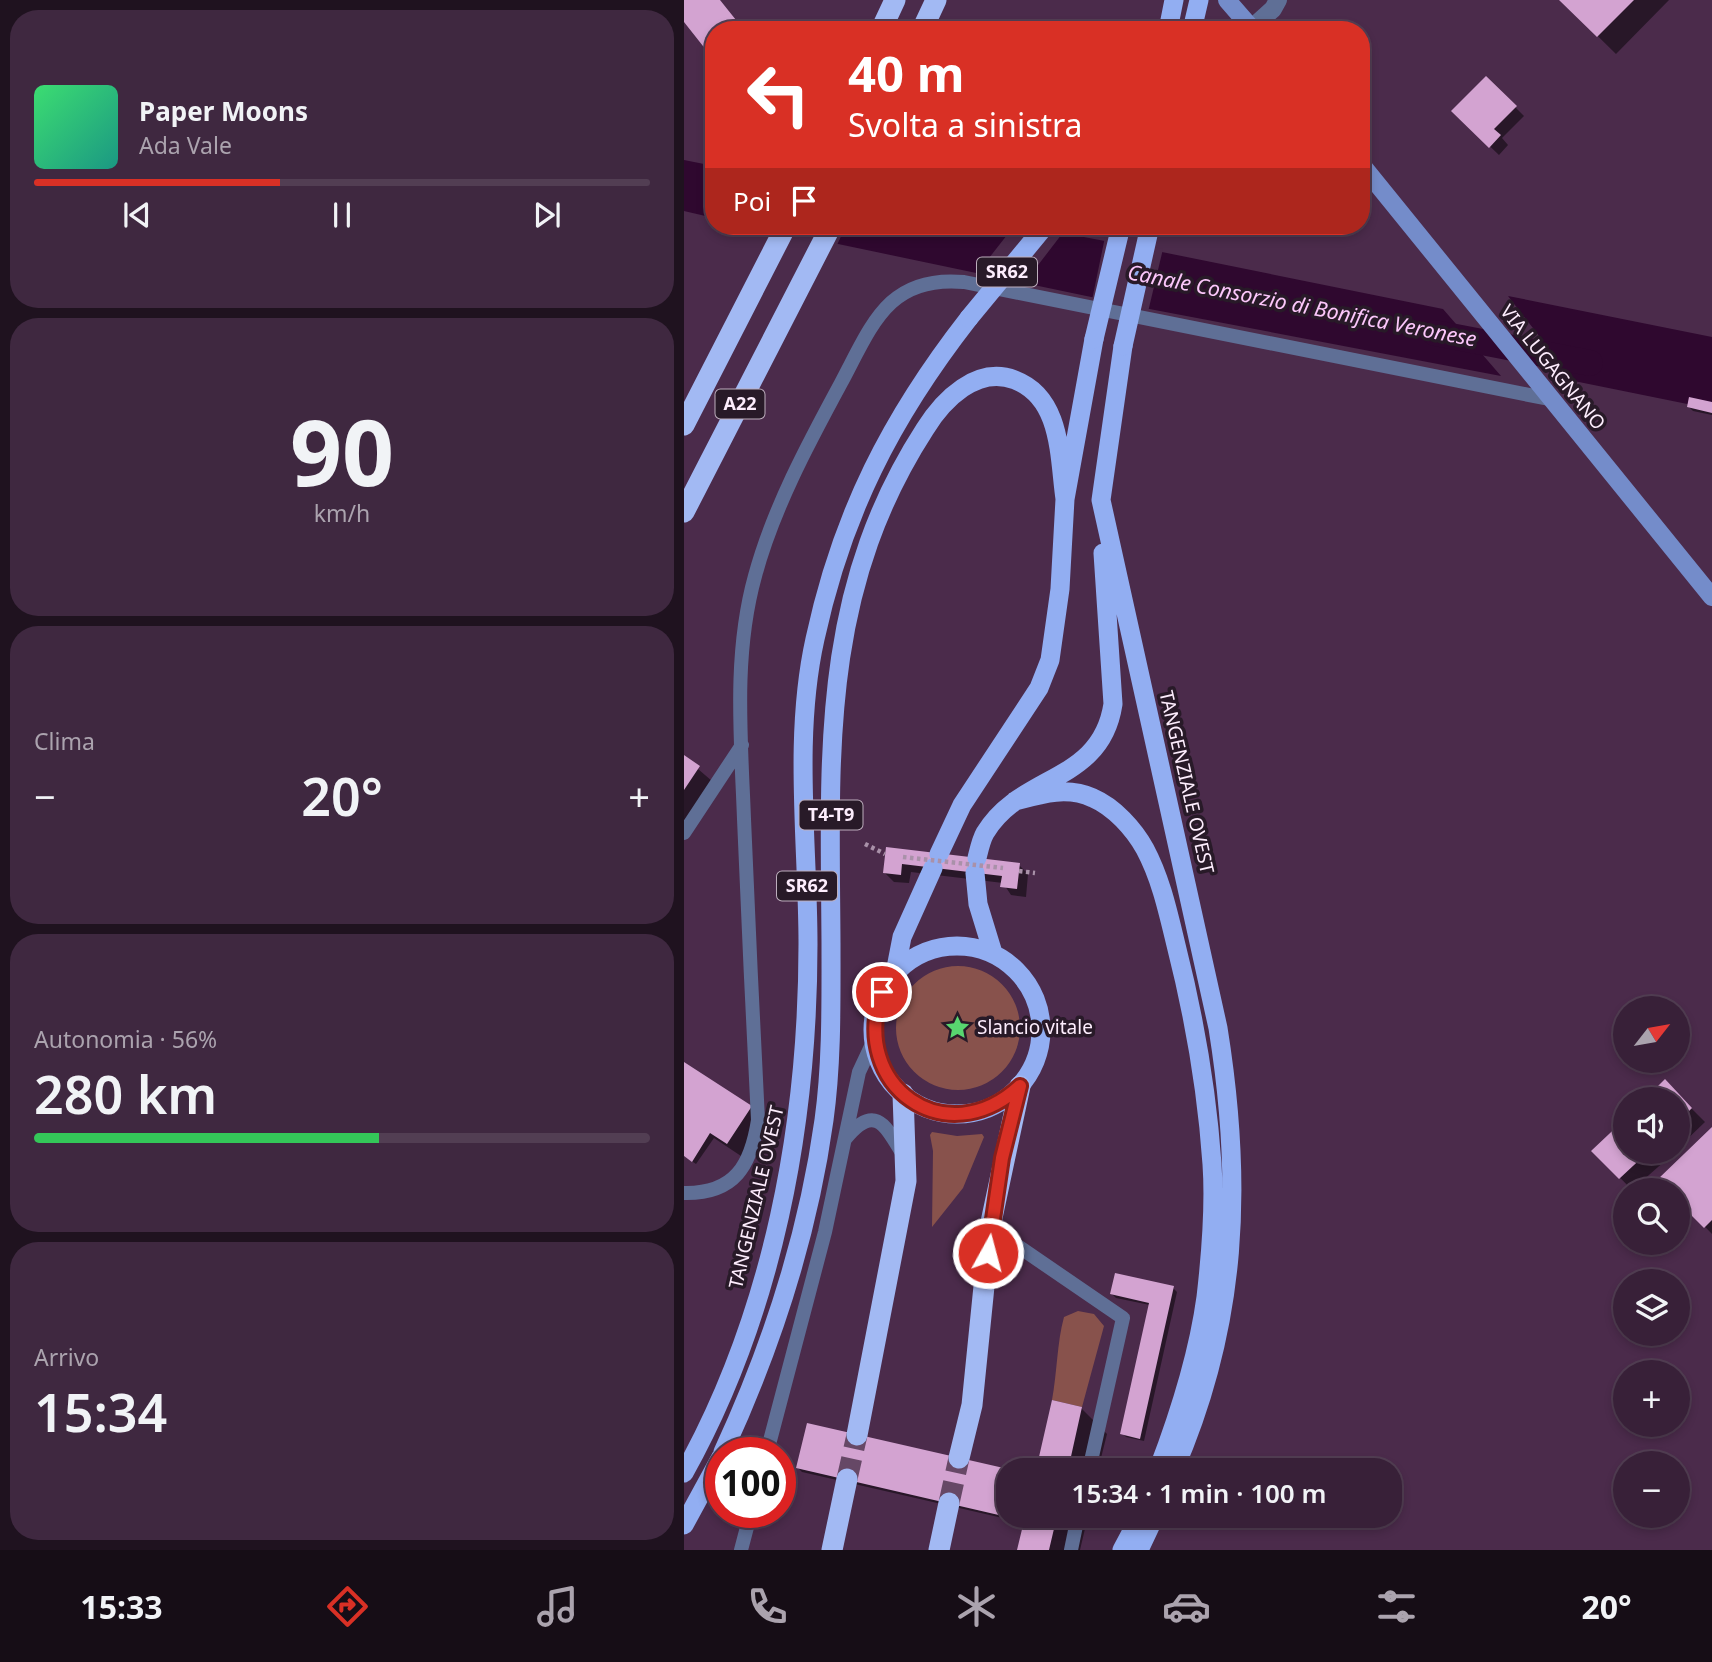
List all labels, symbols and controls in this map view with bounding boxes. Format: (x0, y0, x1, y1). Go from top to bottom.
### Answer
text: 40 m (848, 40, 965, 106)
icon: left (733, 49, 824, 140)
text: Paper Moons (139, 93, 308, 129)
text: Svolta a sinistra (848, 103, 1083, 146)
text: Ada Vale (139, 129, 232, 161)
icon: arrive (785, 182, 823, 220)
text: Poi (733, 183, 771, 219)
icon: previous (118, 196, 156, 234)
icon: pause (323, 196, 361, 234)
icon: next (528, 196, 566, 234)
water label: Canale Consorzio di Bonifica Veronese (1125, 257, 1479, 353)
road number: SR62 (977, 258, 1037, 286)
street label: VIA LUGAGNANO (1494, 299, 1612, 435)
text: 90 (290, 389, 394, 513)
road number: A22 (716, 390, 764, 418)
text: km/h (314, 497, 370, 529)
street label: TANGENZIALE OVEST (1153, 688, 1221, 877)
text: Clima (34, 725, 95, 757)
text: 20° (301, 760, 383, 831)
text: − (34, 770, 56, 822)
text: + (628, 770, 650, 822)
road number: T4-T9 (800, 800, 862, 830)
road number: SR62 (777, 872, 837, 900)
pin (852, 962, 912, 1022)
icon: arrive (863, 973, 901, 1011)
north arrow (1613, 996, 1690, 1073)
map controls (1613, 996, 1690, 1528)
place icon: Slancio vitale (943, 1013, 971, 1041)
place label: Slancio vitale (977, 1014, 1093, 1040)
text: Autonomia · 56% (34, 1023, 217, 1055)
text: 280 km (34, 1058, 217, 1129)
button: sound (1613, 1087, 1690, 1164)
street label: TANGENZIALE OVEST (722, 1102, 790, 1291)
button: search (1613, 1178, 1690, 1255)
position arrow (951, 1216, 1025, 1290)
button: layers (1613, 1269, 1690, 1346)
text: Arrivo (34, 1341, 99, 1373)
button: + (1613, 1360, 1690, 1437)
text: 15:34 (34, 1376, 167, 1447)
speed limit sign: 100 (705, 1437, 796, 1528)
button: − (1613, 1451, 1690, 1528)
text: 15:34 · 1 min · 100 m (1072, 1475, 1326, 1511)
icon: directions (323, 1582, 372, 1631)
icon: music (533, 1582, 582, 1631)
icon: phone (743, 1582, 792, 1631)
icon: climate (952, 1582, 1001, 1631)
icon: car (1162, 1582, 1211, 1631)
icon: filters (1372, 1582, 1421, 1631)
text: 15:33 (80, 1585, 163, 1628)
text: 20° (1581, 1585, 1632, 1628)

